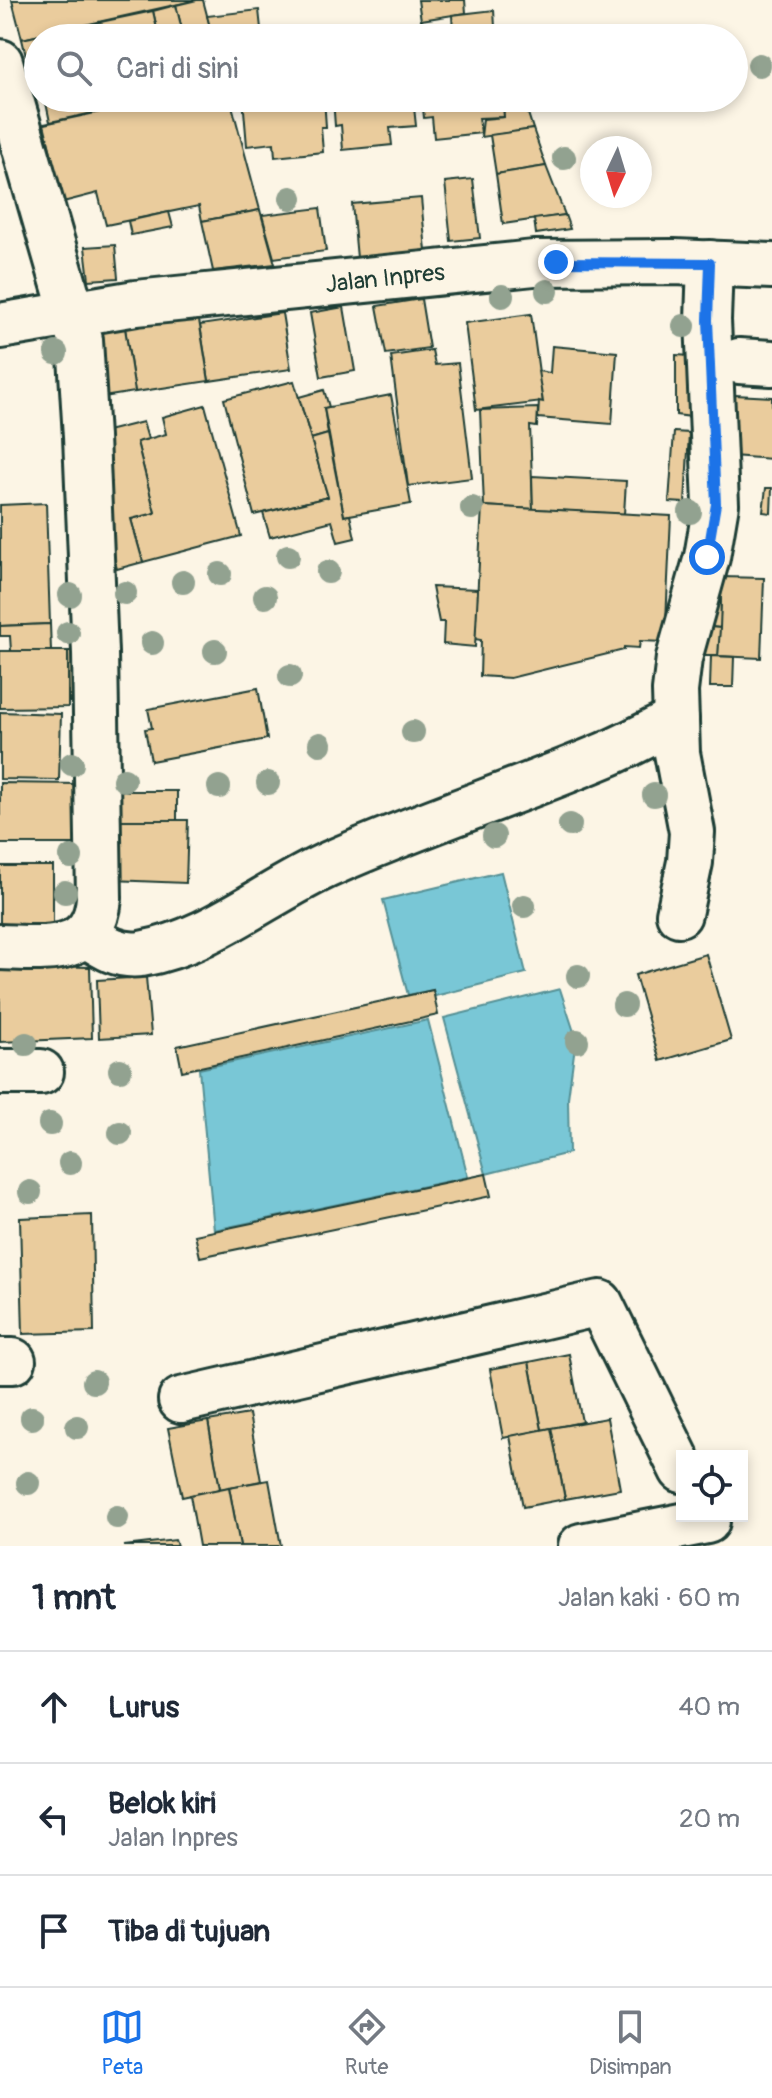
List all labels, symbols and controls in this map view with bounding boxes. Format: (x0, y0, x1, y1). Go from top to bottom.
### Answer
search box (24, 24, 748, 112)
icon: search (52, 46, 96, 90)
text: Cari di sini (116, 50, 238, 87)
north arrow (580, 136, 652, 208)
route end (538, 244, 574, 280)
street label: Jalan Inpres (324, 258, 446, 299)
route start (689, 539, 725, 575)
map controls (676, 1450, 748, 1522)
button: locate (676, 1450, 748, 1522)
text: 1 mnt (32, 1577, 115, 1620)
text: Jalan kaki · 60 m (558, 1582, 740, 1614)
icon: ahead (32, 1685, 76, 1729)
text: Lurus (108, 1689, 179, 1726)
text: 40 m (678, 1691, 740, 1723)
text: Belok kiri (108, 1785, 216, 1822)
icon: left (32, 1797, 76, 1841)
text: 20 m (679, 1803, 740, 1835)
text: Jalan Inpres (108, 1822, 238, 1854)
icon: arrive (32, 1909, 76, 1953)
text: Tiba di tujuan (108, 1913, 270, 1950)
tab: Peta (100, 2005, 144, 2081)
tab: Rute (345, 2005, 389, 2081)
tab: Disimpan (589, 2005, 672, 2081)

